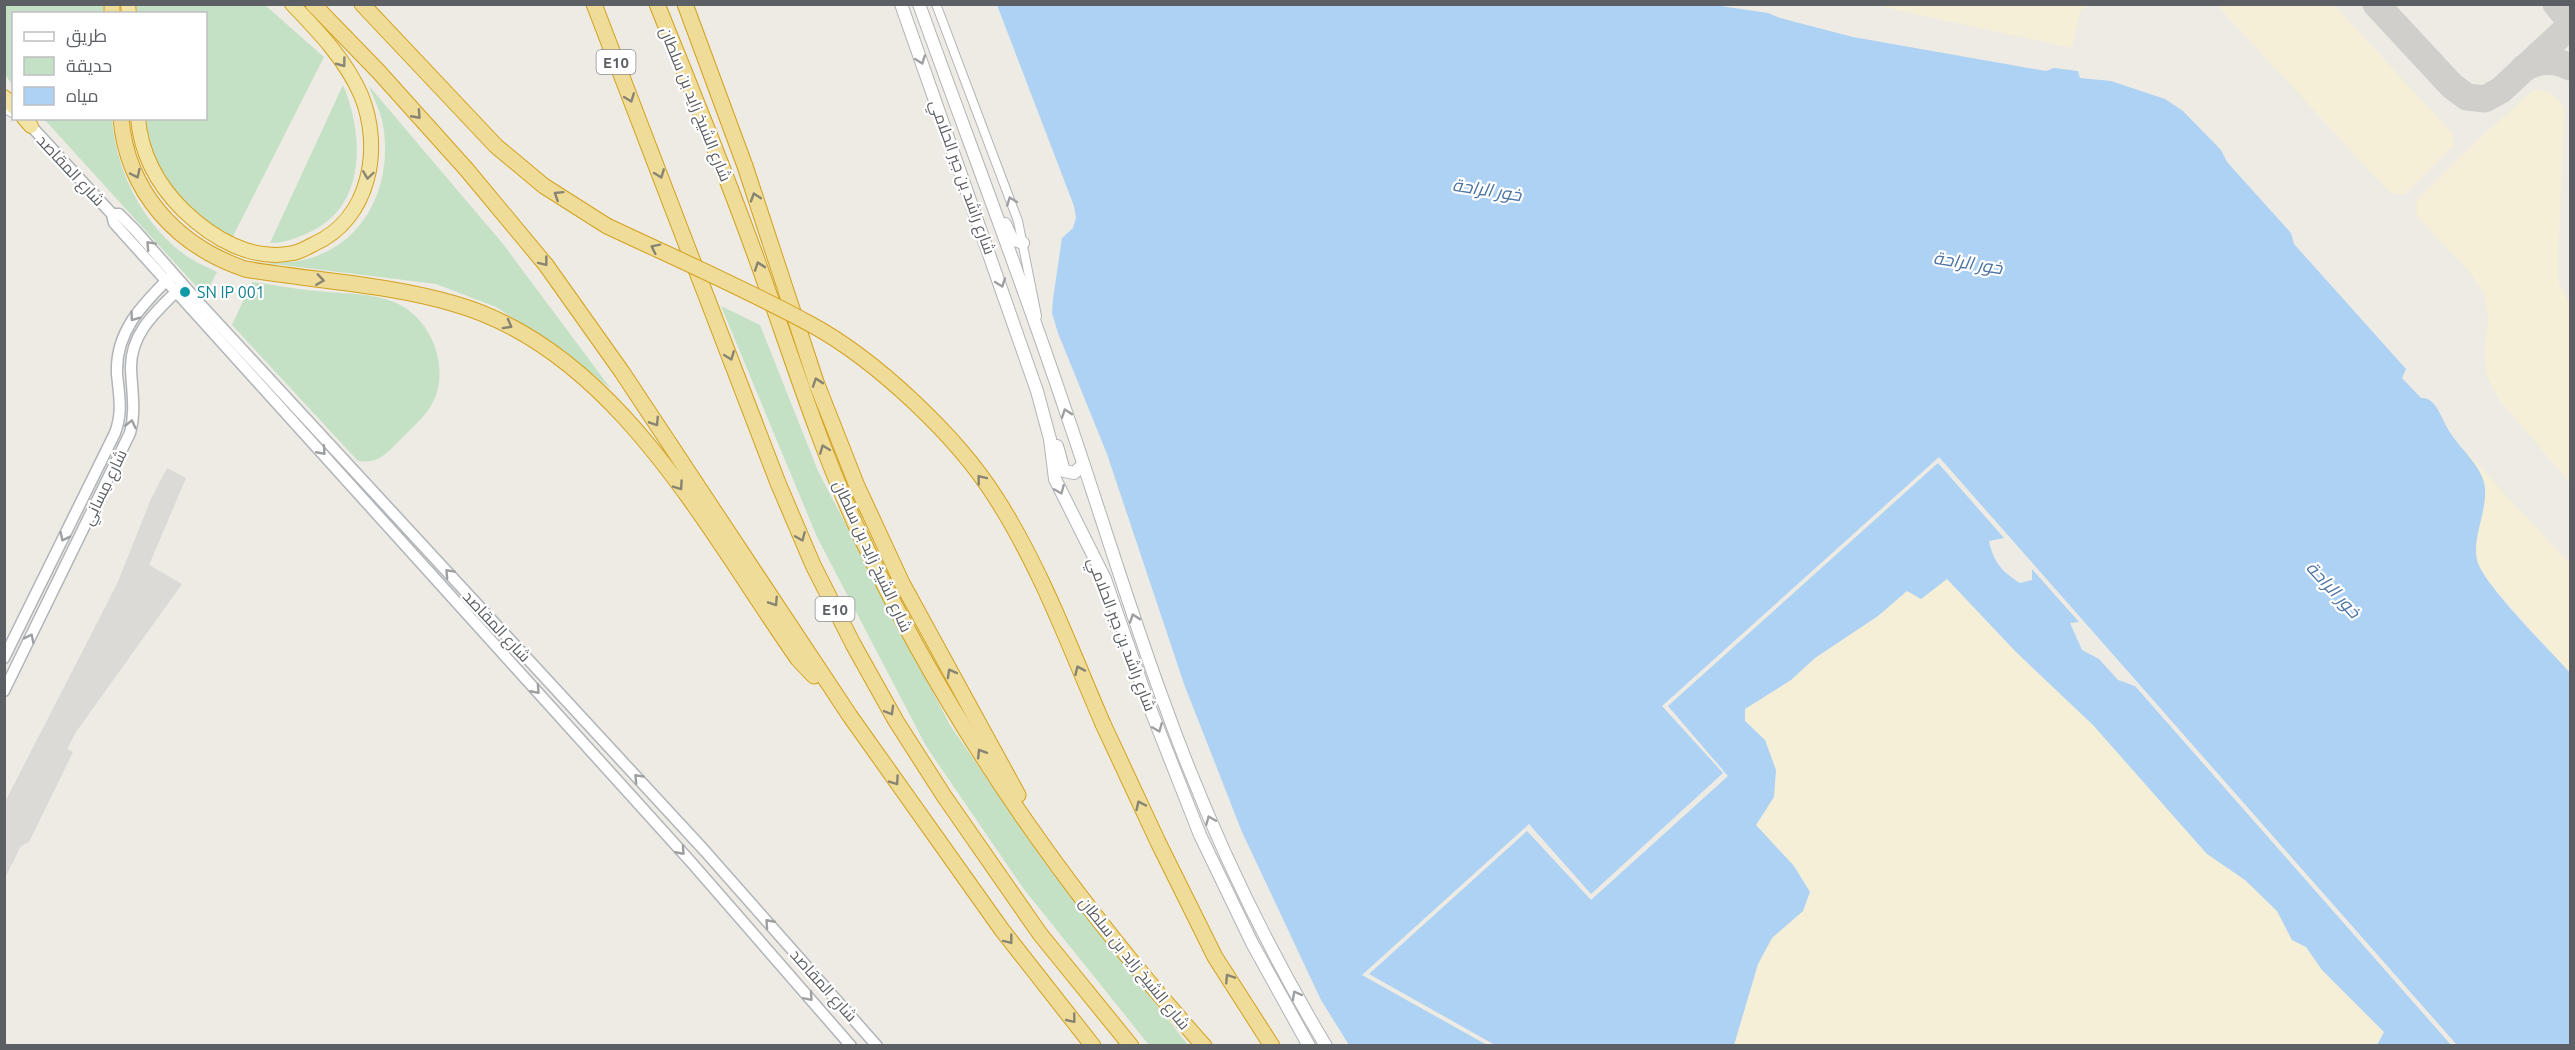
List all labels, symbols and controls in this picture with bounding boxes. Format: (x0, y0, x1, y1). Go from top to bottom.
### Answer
legend (12, 12, 207, 120)
street label: شارع الشيخ زايد بن سلطان (654, 24, 735, 185)
text: طريق (66, 25, 107, 48)
road number: E10 (596, 50, 636, 74)
one-way arrow (913, 54, 926, 65)
text: حديقة (66, 55, 112, 75)
one-way arrow (335, 56, 346, 67)
text: مياه (66, 85, 99, 105)
one-way arrow (623, 92, 636, 103)
street label: شارع راشد بن جبر الحلامي (922, 97, 999, 259)
one-way arrow (409, 107, 420, 118)
street label: شارع المقاصد (31, 131, 109, 211)
one-way arrow (129, 168, 141, 179)
one-way arrow (653, 168, 665, 179)
one-way arrow (363, 170, 375, 180)
water label: خور الراحة (1451, 174, 1524, 205)
one-way arrow (554, 190, 564, 202)
one-way arrow (750, 192, 762, 203)
one-way arrow (1005, 196, 1018, 207)
one-way arrow (146, 241, 157, 252)
one-way arrow (650, 244, 661, 256)
water label: خور الراحة (1932, 247, 2005, 278)
one-way arrow (536, 255, 547, 266)
one-way arrow (753, 261, 766, 272)
one-way arrow (315, 273, 324, 285)
one-way arrow (993, 277, 1006, 288)
place label: SN IP 001 (197, 283, 265, 301)
marker: SN IP 001 (178, 285, 192, 299)
one-way arrow (130, 310, 141, 321)
one-way arrow (502, 318, 513, 329)
one-way arrow (722, 350, 735, 361)
one-way arrow (811, 377, 824, 388)
one-way arrow (1061, 408, 1074, 419)
one-way arrow (648, 416, 660, 426)
one-way arrow (124, 419, 137, 429)
one-way arrow (315, 444, 326, 455)
one-way arrow (819, 445, 832, 455)
street label: شارع مِسانِي (78, 446, 135, 530)
one-way arrow (978, 474, 989, 485)
street label: شارع الشيخ زايد بن سلطان (827, 477, 916, 636)
one-way arrow (672, 479, 683, 490)
one-way arrow (1053, 484, 1065, 495)
one-way arrow (60, 531, 71, 541)
one-way arrow (794, 531, 806, 542)
street label: شارع راشد بن جبر الحلامي (1080, 555, 1160, 715)
water label: خور الراحة (2302, 557, 2366, 623)
one-way arrow (445, 570, 456, 581)
street label: شارع المقاصد (457, 587, 535, 667)
one-way arrow (767, 596, 778, 607)
road number: E10 (816, 597, 854, 621)
one-way arrow (1129, 613, 1141, 624)
one-way arrow (23, 634, 35, 645)
one-way arrow (1074, 666, 1086, 677)
one-way arrow (947, 669, 958, 679)
one-way arrow (529, 683, 540, 694)
one-way arrow (883, 705, 895, 715)
one-way arrow (1151, 722, 1163, 733)
one-way arrow (976, 749, 988, 759)
one-way arrow (634, 775, 645, 785)
one-way arrow (888, 775, 899, 786)
one-way arrow (1136, 801, 1148, 812)
one-way arrow (1205, 815, 1217, 826)
one-way arrow (674, 844, 685, 855)
street label: شارع الشيخ زايد بن سلطان (1074, 893, 1194, 1035)
one-way arrow (765, 919, 776, 930)
one-way arrow (1002, 933, 1013, 944)
street label: شارع المقاصد (785, 945, 861, 1027)
one-way arrow (1226, 974, 1237, 985)
one-way arrow (802, 991, 813, 1001)
one-way arrow (1292, 991, 1303, 1001)
one-way arrow (1064, 1012, 1075, 1023)

